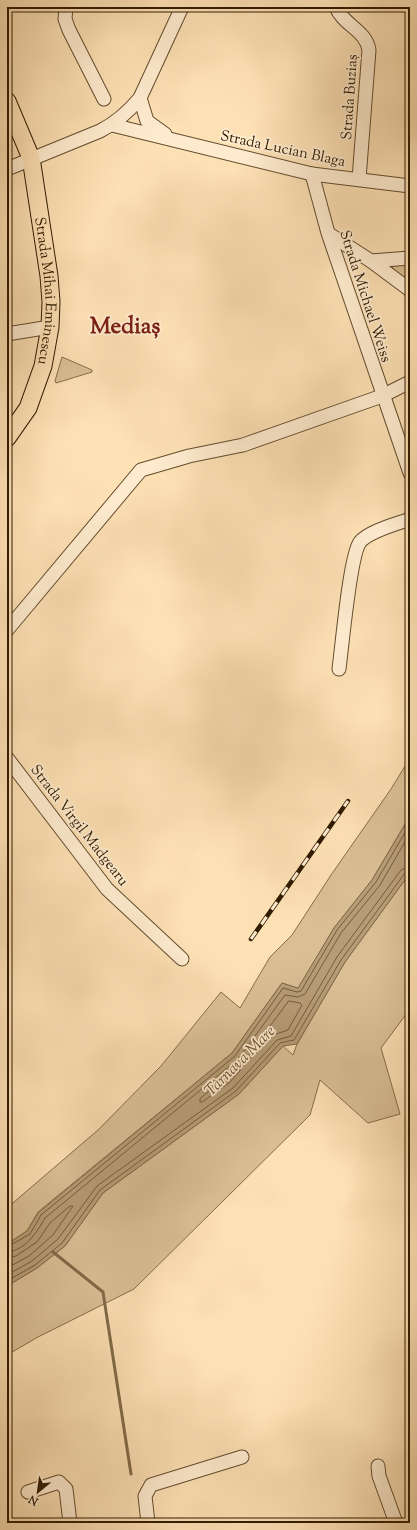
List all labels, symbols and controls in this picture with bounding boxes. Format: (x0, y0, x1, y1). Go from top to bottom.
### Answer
street label: Strada Buziaș (337, 53, 364, 141)
street label: Strada Lucian Blaga (218, 126, 347, 173)
street label: Strada Mihai Eminescu (28, 216, 60, 367)
street label: Strada Michael Weiss (333, 228, 396, 365)
district label: Mediaș (90, 311, 160, 344)
street label: Strada Virgil Madgearu (25, 761, 133, 891)
water label: Târnava Mare (200, 1021, 281, 1102)
north arrow (18, 1472, 58, 1512)
text: N (26, 1491, 42, 1509)

